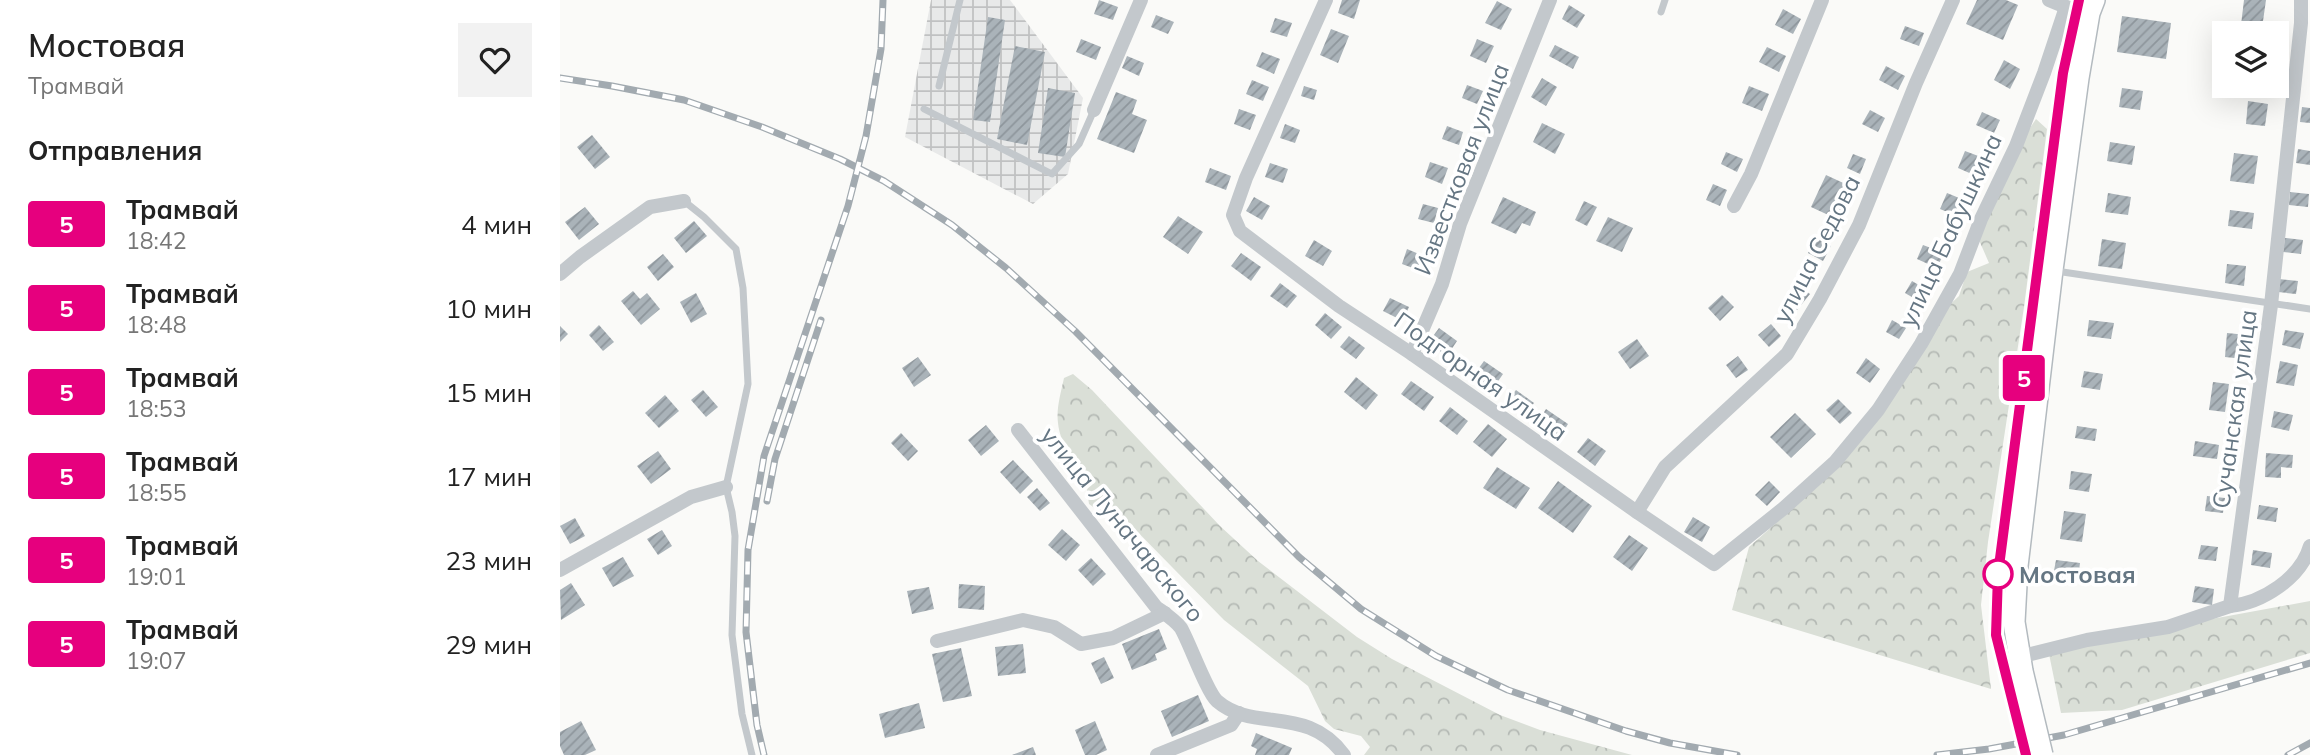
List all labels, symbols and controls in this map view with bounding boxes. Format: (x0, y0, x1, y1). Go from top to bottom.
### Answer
map controls (2212, 21, 2289, 98)
button: layers (2212, 21, 2289, 98)
button: heart (458, 23, 532, 97)
text: Мостовая (28, 24, 185, 65)
street label: Известковая улица (1407, 59, 1515, 279)
text: Трамвай (28, 71, 124, 100)
street label: улица Бабушкина (1892, 129, 2008, 331)
text: Отправления (28, 134, 202, 167)
street label: улица Седова (1766, 170, 1866, 328)
text: Трамвай (126, 193, 239, 226)
text: 4 мин (461, 208, 532, 241)
text: 5 (59, 209, 74, 239)
text: 18:42 (126, 226, 186, 255)
text: Трамвай (126, 277, 239, 310)
text: 10 мин (445, 292, 532, 325)
text: 5 (59, 293, 74, 323)
street label: Подгорная улица (1389, 305, 1573, 447)
street label: Сучанская улица (2205, 308, 2263, 510)
text: 18:48 (126, 310, 186, 339)
line badge: 5 (2001, 355, 2047, 401)
text: Трамвай (126, 361, 239, 394)
text: 5 (2017, 363, 2031, 393)
text: 15 мин (445, 376, 532, 409)
text: 5 (59, 377, 74, 407)
text: 18:53 (126, 394, 186, 423)
street label: улица Луначарского (1035, 420, 1211, 628)
text: Трамвай (126, 445, 239, 478)
text: 17 мин (445, 460, 532, 493)
text: 5 (59, 461, 74, 491)
text: 18:55 (126, 478, 186, 507)
text: Трамвай (126, 529, 239, 562)
text: 23 мин (445, 544, 532, 577)
text: 5 (59, 545, 74, 575)
marker: Мостовая (1983, 559, 2013, 589)
place label: Мостовая (2019, 559, 2136, 589)
text: 19:01 (126, 562, 186, 591)
text: Трамвай (126, 613, 239, 646)
text: 29 мин (445, 628, 532, 661)
text: 5 (59, 629, 74, 659)
text: 19:07 (126, 646, 186, 675)

